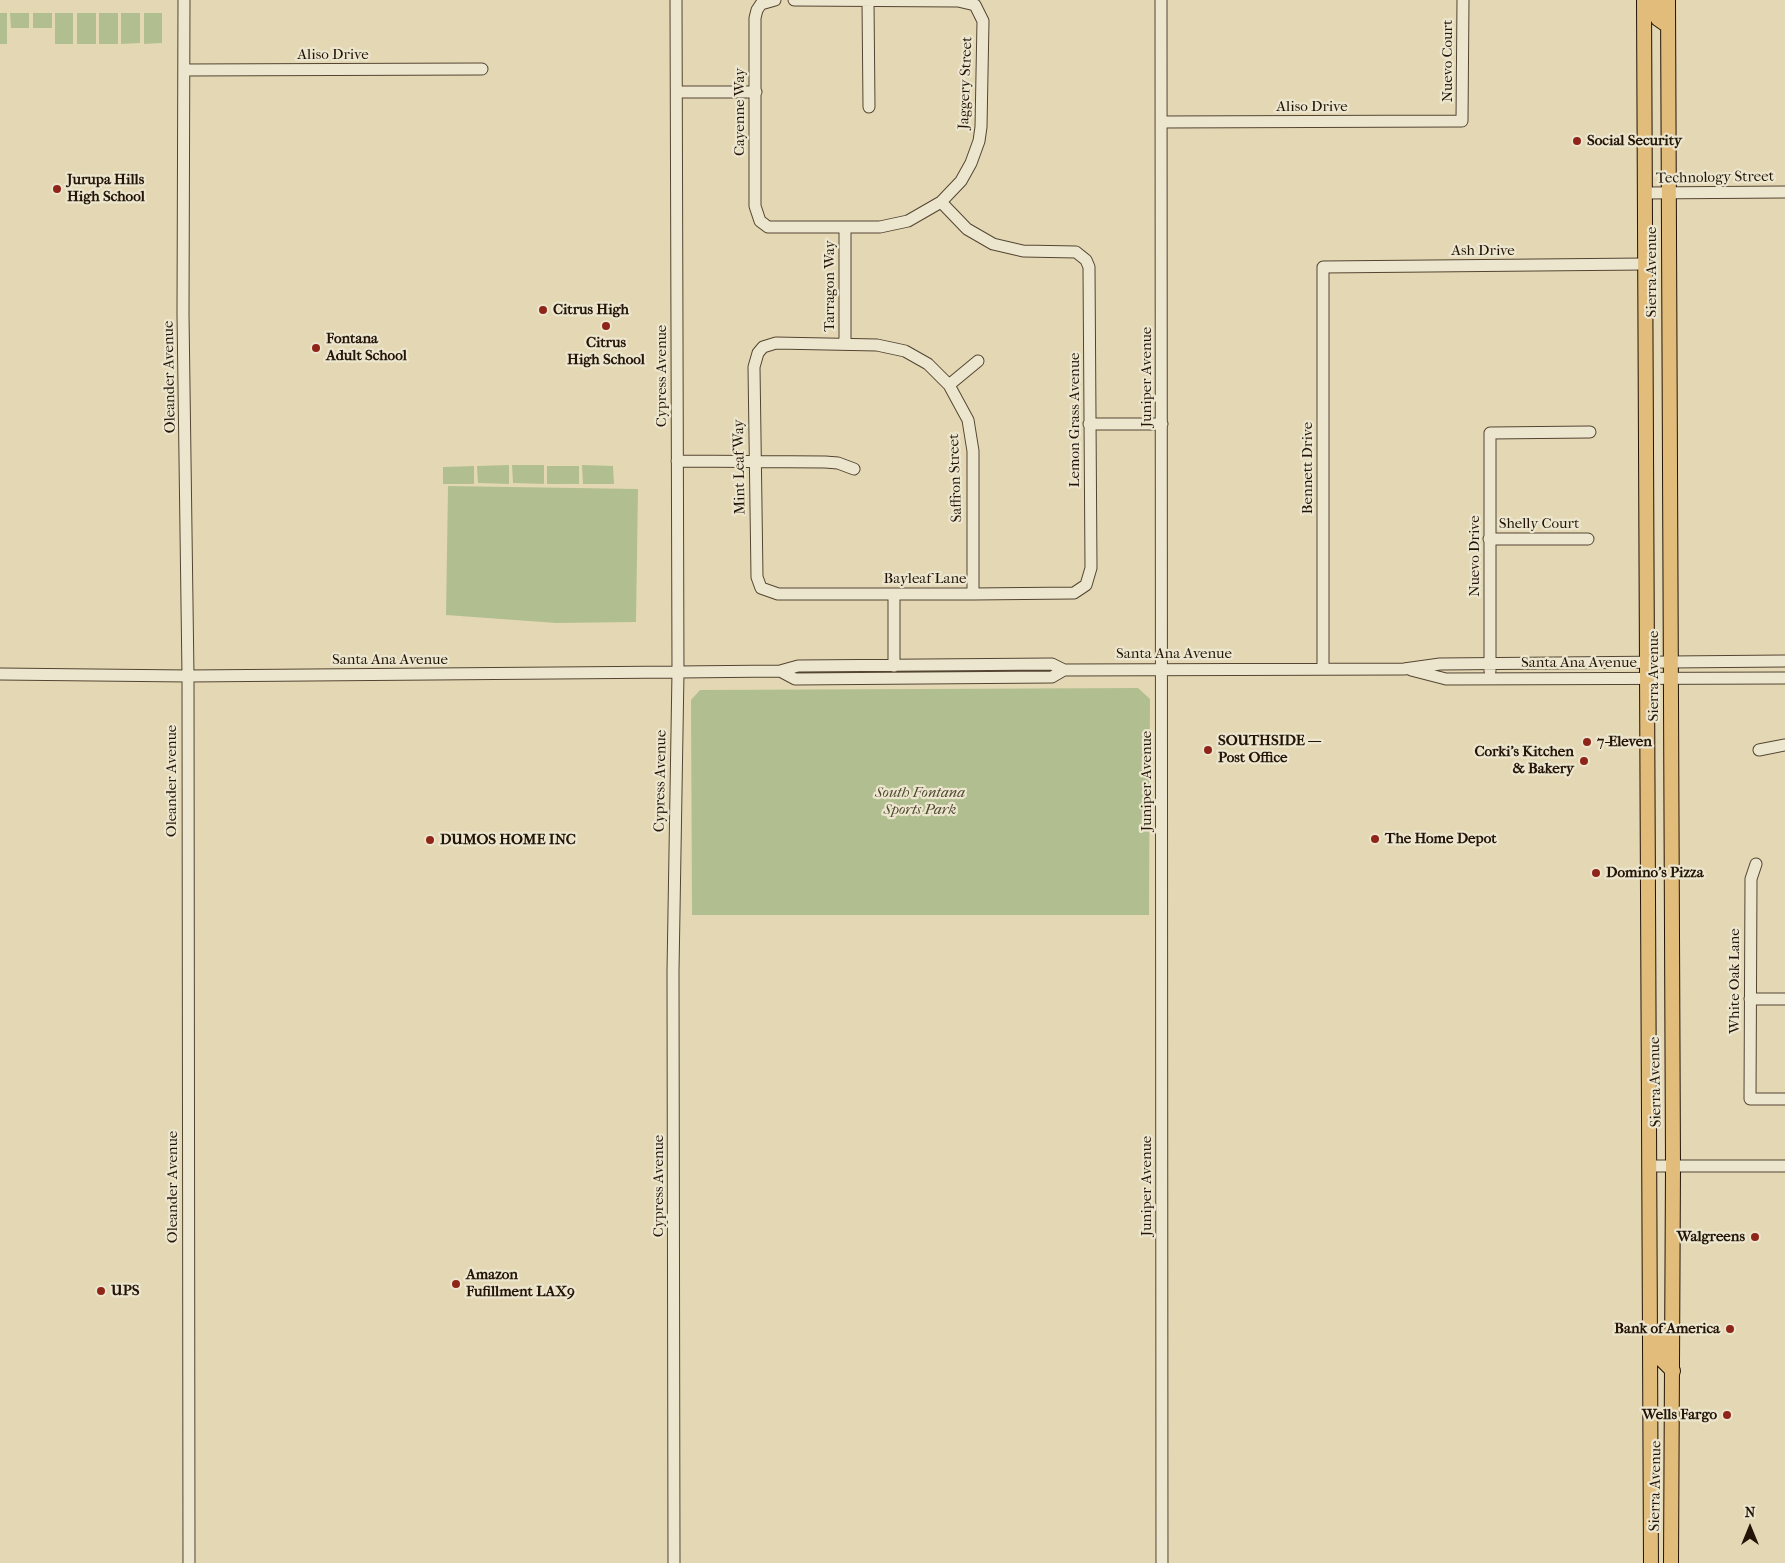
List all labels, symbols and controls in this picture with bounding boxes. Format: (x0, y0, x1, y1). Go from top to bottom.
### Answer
street label: Nuevo Court (1439, 20, 1457, 102)
street label: Jaggery Street (955, 36, 977, 130)
street label: Aliso Drive (297, 46, 369, 64)
street label: Cayenne Way (731, 68, 749, 156)
street label: Aliso Drive (1276, 98, 1348, 116)
place label: Social Security (1587, 132, 1682, 150)
marker: Social Security (1571, 135, 1583, 147)
street label: Technology Street (1656, 168, 1774, 188)
place label: Jurupa Hills High School (67, 171, 145, 206)
marker: Jurupa Hills High School (51, 183, 63, 195)
street label: Sierra Avenue (1643, 227, 1661, 317)
street label: Tarragon Way (821, 240, 839, 332)
street label: Ash Drive (1451, 242, 1515, 260)
place label: Citrus High (553, 301, 629, 319)
marker: Citrus High (537, 304, 549, 316)
marker: Citrus High School (600, 320, 612, 332)
street label: Oleander Avenue (160, 321, 180, 433)
street label: Cypress Avenue (653, 325, 671, 427)
street label: Juniper Avenue (1138, 327, 1156, 427)
place label: Fontana Adult School (326, 330, 407, 365)
place label: Citrus High School (567, 334, 645, 369)
marker: Fontana Adult School (310, 342, 322, 354)
street label: Lemon Grass Avenue (1066, 352, 1084, 488)
street label: Mint Leaf Way (730, 419, 750, 515)
street label: Bennett Drive (1299, 422, 1317, 514)
street label: Saffron Street (945, 433, 967, 523)
street label: Nuevo Drive (1466, 515, 1484, 597)
street label: Shelly Court (1499, 515, 1579, 533)
street label: Bayleaf Lane (883, 570, 967, 588)
street label: Sierra Avenue (1645, 631, 1663, 721)
street label: Santa Ana Avenue (1116, 645, 1232, 663)
street label: Santa Ana Avenue (332, 651, 448, 669)
street label: Santa Ana Avenue (1521, 654, 1637, 672)
street label: Oleander Avenue (163, 725, 181, 837)
street label: Cypress Avenue (651, 730, 671, 832)
street label: Juniper Avenue (1138, 731, 1156, 831)
place label: SOUTHSIDE — Post Office (1218, 732, 1321, 767)
place label: 7-Eleven (1597, 733, 1652, 751)
marker: 7-Eleven (1581, 736, 1593, 748)
place label: Corki's Kitchen & Bakery (1475, 743, 1574, 778)
marker: SOUTHSIDE — Post Office (1202, 744, 1214, 756)
marker: Corki's Kitchen & Bakery (1578, 755, 1590, 767)
park label: South Fontana Sports Park (875, 784, 965, 819)
place label: The Home Depot (1385, 830, 1497, 848)
place label: DUMOS HOME INC (440, 831, 576, 849)
marker: The Home Depot (1369, 833, 1381, 845)
marker: DUMOS HOME INC (424, 834, 436, 846)
place label: Domino's Pizza (1606, 864, 1704, 882)
marker: Domino's Pizza (1590, 867, 1602, 879)
street label: White Oak Lane (1726, 928, 1744, 1034)
street label: Sierra Avenue (1646, 1036, 1666, 1128)
street label: Oleander Avenue (164, 1131, 182, 1243)
street label: Cypress Avenue (650, 1135, 668, 1237)
street label: Juniper Avenue (1138, 1136, 1156, 1236)
place label: Walgreens (1677, 1228, 1745, 1246)
marker: Walgreens (1749, 1231, 1761, 1243)
place label: Amazon Fufillment LAX9 (466, 1266, 575, 1301)
marker: Amazon Fufillment LAX9 (450, 1278, 462, 1290)
place label: UPS (111, 1282, 139, 1300)
marker: UPS (95, 1285, 107, 1297)
place label: Bank of America (1614, 1320, 1720, 1338)
marker: Bank of America (1724, 1323, 1736, 1335)
place label: Wells Fargo (1642, 1406, 1717, 1424)
marker: Wells Fargo (1721, 1409, 1733, 1421)
street label: Sierra Avenue (1646, 1440, 1666, 1532)
north arrow (1725, 1503, 1775, 1553)
text: N (1745, 1504, 1755, 1521)

